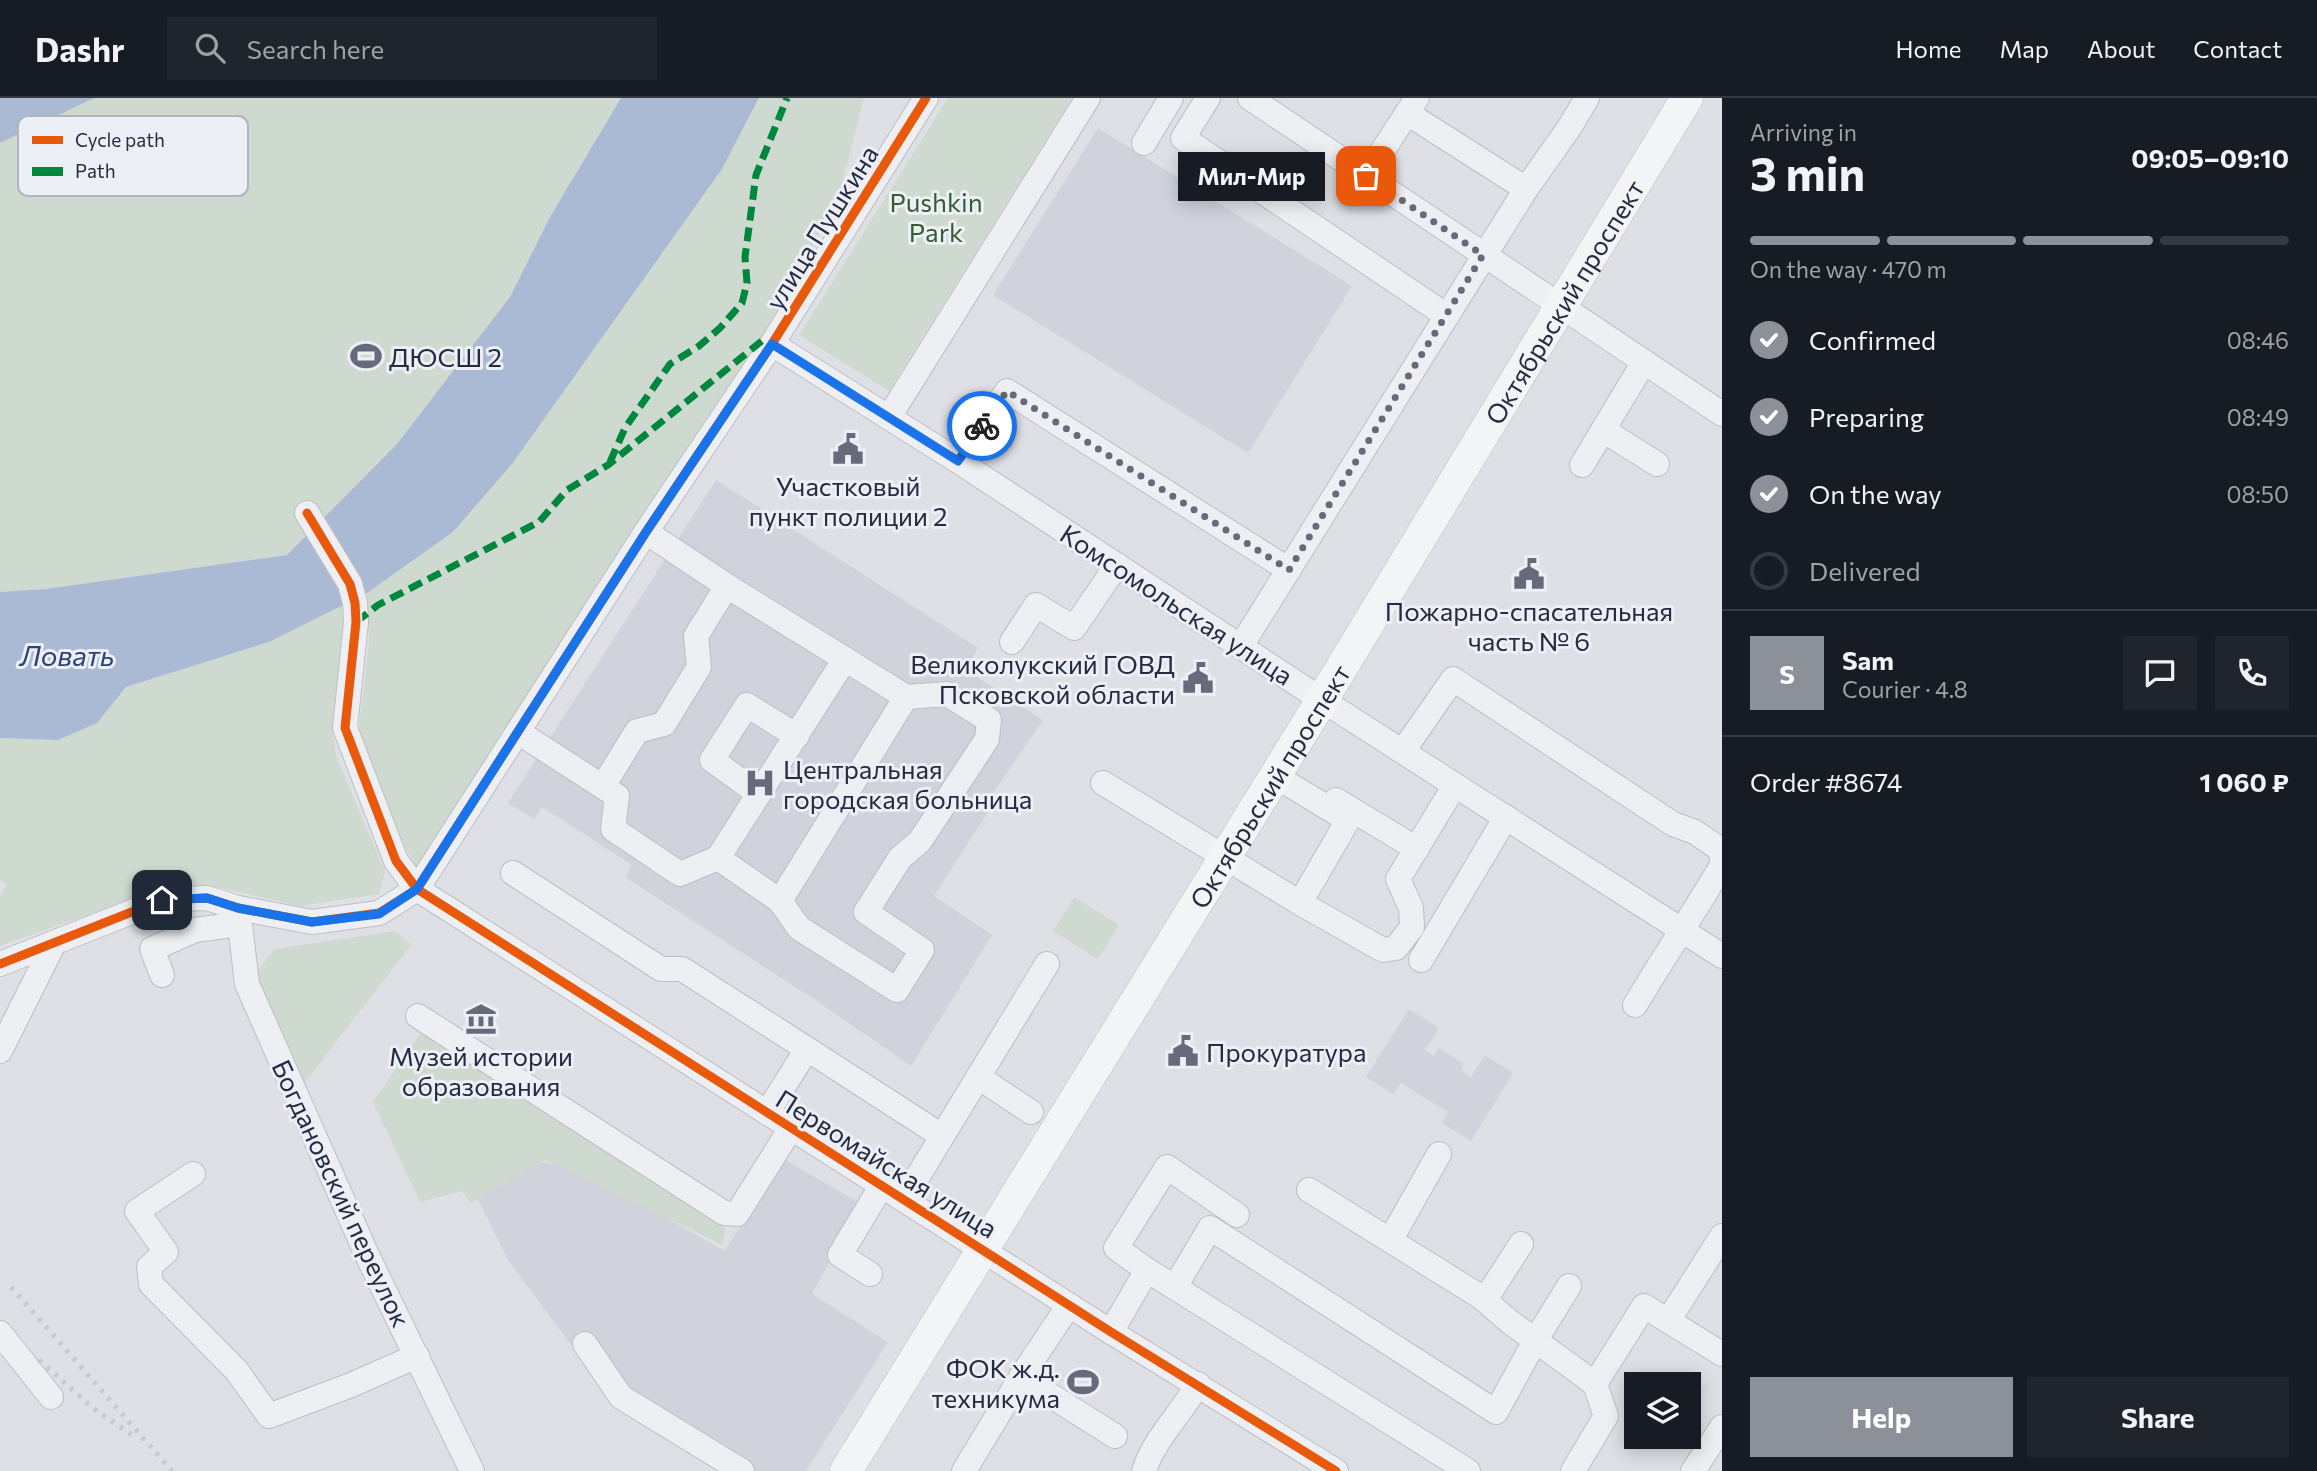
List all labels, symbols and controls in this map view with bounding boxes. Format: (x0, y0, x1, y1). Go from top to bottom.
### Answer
search box (167, 17, 657, 80)
text: Dashr (35, 28, 125, 69)
icon: search (191, 29, 229, 67)
text: Search here (247, 33, 384, 64)
text: Home (1896, 34, 1962, 63)
text: Map (2000, 34, 2049, 63)
text: About (2087, 34, 2155, 63)
text: Contact (2193, 34, 2282, 63)
legend (18, 116, 248, 196)
text: Arriving in (1750, 118, 1857, 146)
text: Cycle path (75, 128, 165, 151)
street label: улица Пушкина (758, 139, 884, 315)
text: 09:05–09:10 (2131, 142, 2289, 173)
text: 3 min (1750, 144, 1865, 200)
pin (1336, 146, 1396, 206)
callout: Мил-Мир (1177, 152, 1324, 200)
icon: bag (1347, 157, 1385, 195)
text: Path (75, 159, 116, 182)
text: Мил-Мир (1197, 162, 1306, 190)
street label: Октябрьский проспект (1478, 174, 1649, 429)
park label: Pushkin Park (889, 186, 983, 247)
text: On the way · 470 m (1750, 255, 1947, 283)
icon: check (1750, 321, 1788, 359)
text: Confirmed (1809, 324, 1936, 355)
text: 08:46 (2227, 326, 2289, 354)
sports icon: ДЮСШ 2 (349, 339, 383, 373)
place label: ДЮСШ 2 (389, 341, 502, 372)
courier (947, 391, 1017, 461)
icon: check (1750, 398, 1788, 436)
text: Preparing (1809, 401, 1924, 432)
text: 08:49 (2227, 403, 2289, 431)
icon: bike (963, 407, 1001, 445)
public building icon: Участковый пункт полиции 2 (831, 432, 865, 466)
place label: Участковый пункт полиции 2 (749, 470, 947, 531)
icon: check (1750, 475, 1788, 513)
text: On the way (1809, 478, 1942, 509)
text: 08:50 (2226, 480, 2289, 508)
street label: Комсомольская улица (1055, 517, 1299, 691)
text: Delivered (1809, 555, 1920, 586)
public building icon: Пожарно-спасательная часть № 6 (1512, 557, 1546, 591)
place label: Пожарно-спасательная часть № 6 (1385, 595, 1673, 656)
button: chat (2123, 636, 2197, 710)
button: phone (2215, 636, 2289, 710)
water label: Ловать (18, 638, 114, 672)
text: Sam (1842, 644, 1894, 675)
place label: Великолукский ГОВД Псковской области (910, 648, 1175, 709)
text: S (1779, 658, 1795, 689)
street label: Октябрьский проспект (1182, 659, 1355, 913)
public building icon: Великолукский ГОВД Псковской области (1181, 661, 1215, 695)
text: Courier · 4.8 (1842, 675, 1968, 703)
place label: Центральная городская больница (783, 753, 1032, 814)
hospital icon: Центральная городская больница (743, 766, 777, 800)
text: Order #8674 (1750, 766, 1902, 797)
text: 1 060 ₽ (2200, 766, 2289, 797)
pin (132, 870, 192, 930)
icon: home (143, 881, 181, 919)
museum icon: Музей истории образования (464, 1002, 498, 1036)
public building icon: Прокуратура (1166, 1034, 1200, 1068)
place label: Прокуратура (1206, 1036, 1367, 1067)
place label: Музей истории образования (389, 1040, 573, 1101)
street label: Богдановский переулок (266, 1054, 418, 1332)
street label: Первомайская улица (771, 1082, 1003, 1244)
place label: ФОК ж.д. техникума (931, 1352, 1060, 1413)
sports icon: ФОК ж.д. техникума (1066, 1365, 1100, 1399)
map controls (1624, 1372, 1701, 1449)
button: layers (1624, 1372, 1701, 1449)
button: Help (1750, 1377, 2013, 1457)
button: Share (2027, 1377, 2289, 1457)

